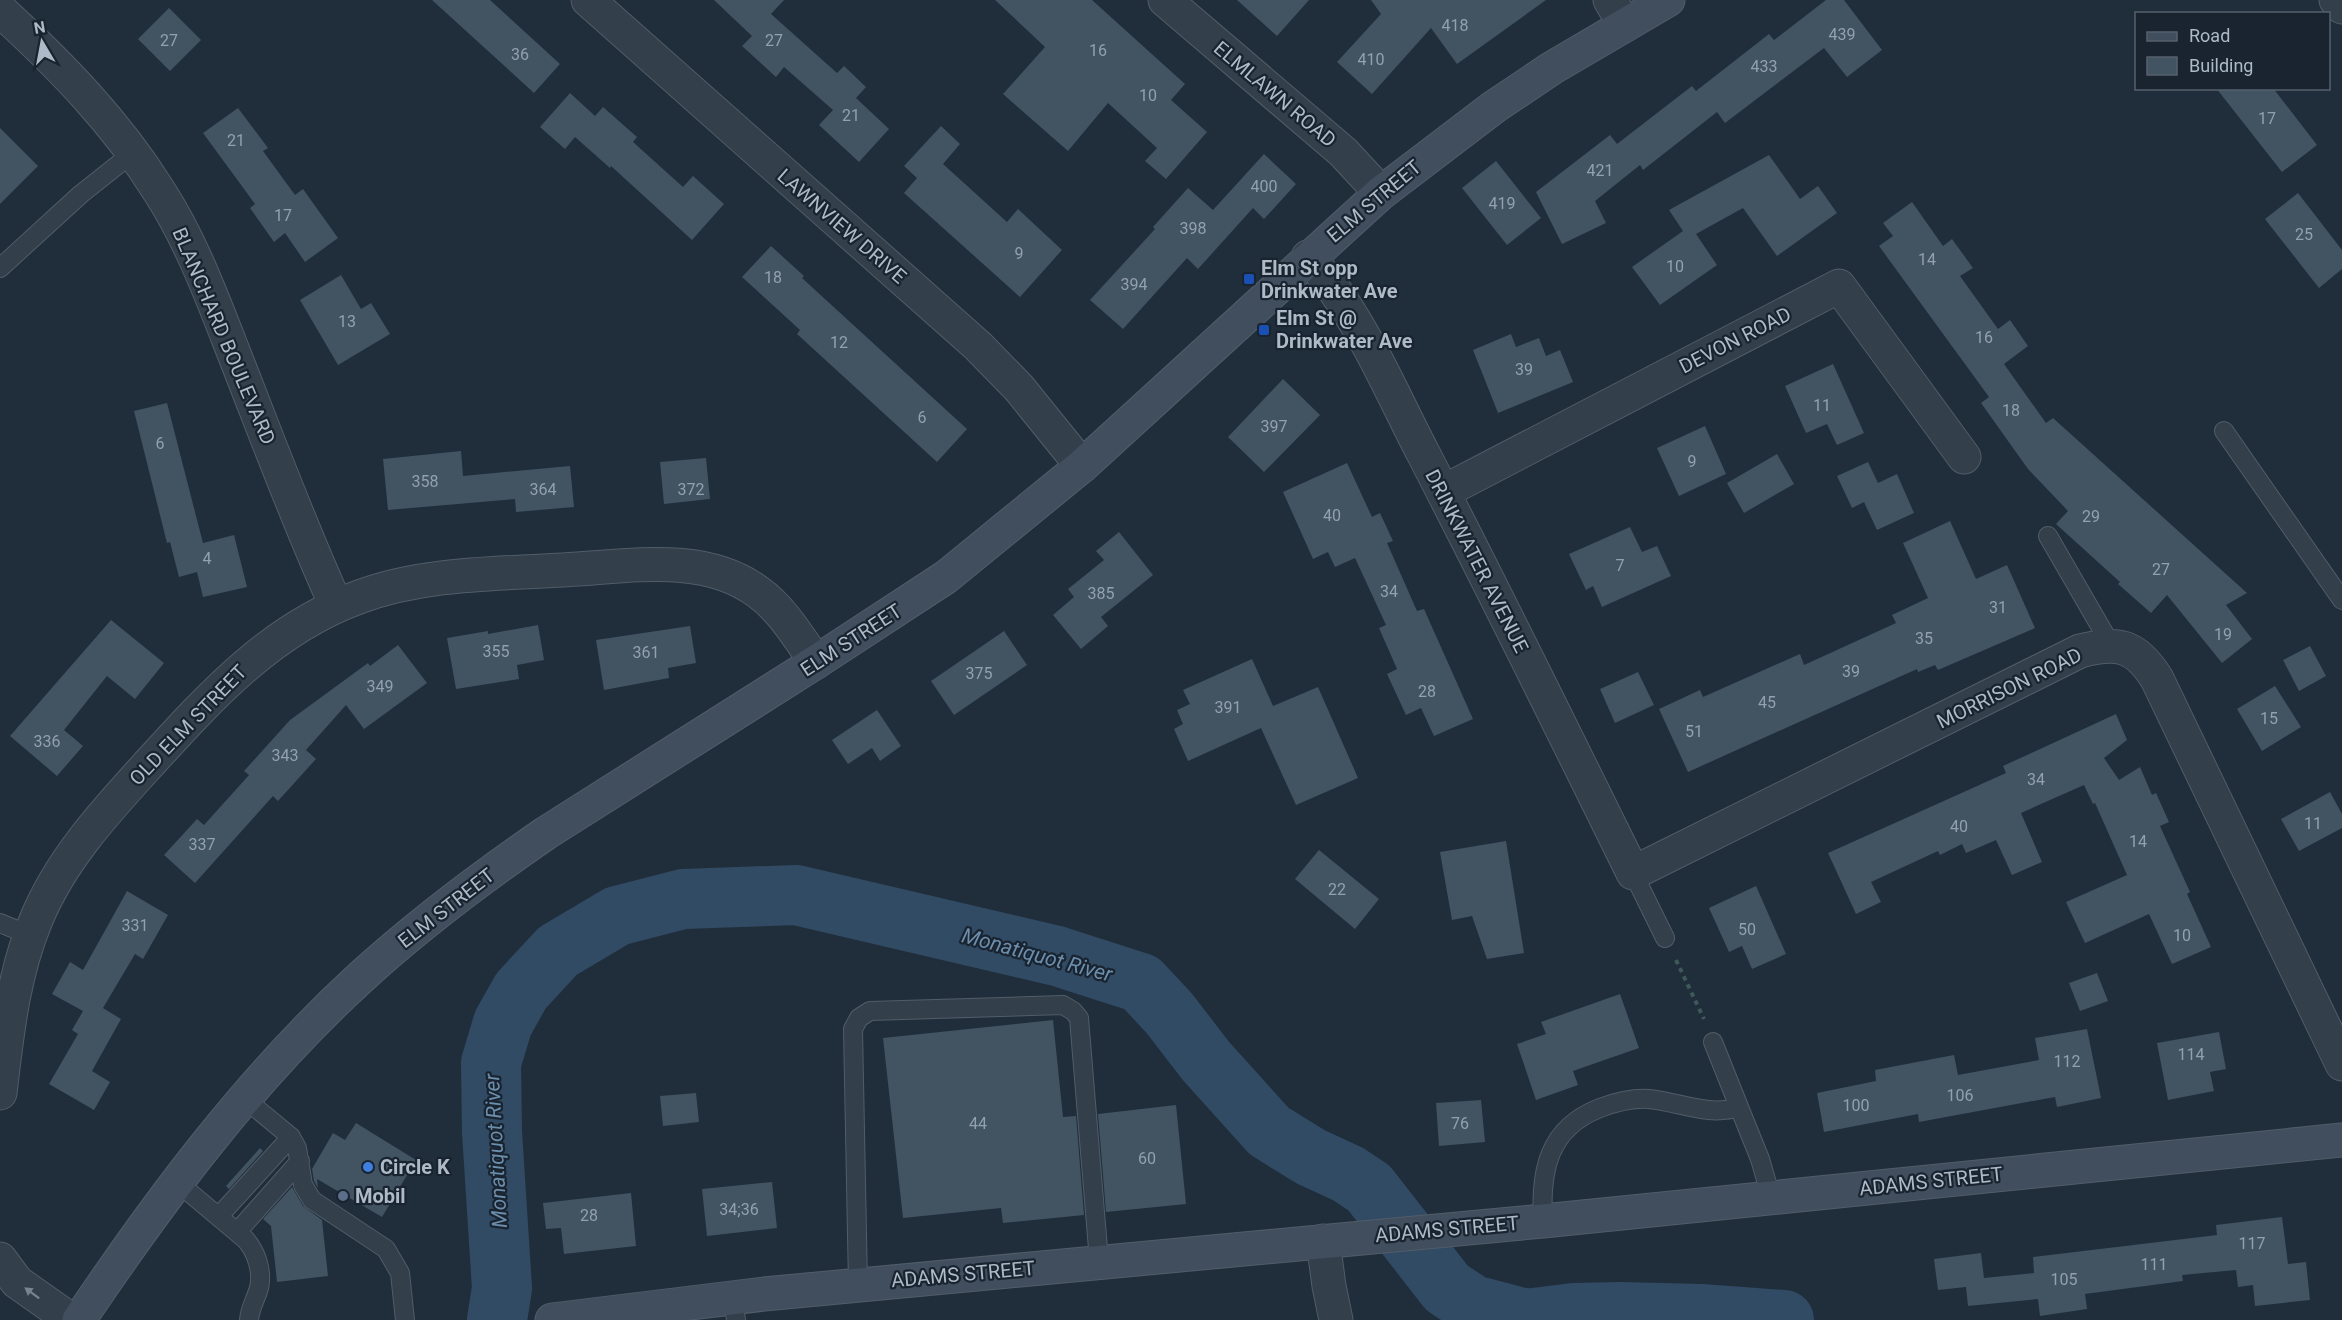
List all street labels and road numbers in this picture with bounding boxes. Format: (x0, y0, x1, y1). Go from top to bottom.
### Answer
street label: ELMLAWN ROAD (1209, 36, 1341, 152)
street label: ELM STREET (1322, 155, 1426, 247)
street label: LAWNVIEW DRIVE (773, 164, 911, 288)
street label: BLANCHARD BOULEVARD (167, 224, 281, 448)
street label: DEVON ROAD (1675, 302, 1795, 378)
street label: DRINKWATER AVENUE (1420, 465, 1534, 657)
street label: ELM STREET (796, 598, 906, 682)
street label: MORRISON ROAD (1933, 643, 2085, 733)
street label: OLD ELM STREET (124, 660, 252, 790)
street label: ELM STREET (393, 863, 499, 953)
street label: ADAMS STREET (1858, 1162, 2004, 1200)
street label: ADAMS STREET (1374, 1211, 1520, 1247)
street label: ADAMS STREET (890, 1256, 1036, 1292)

